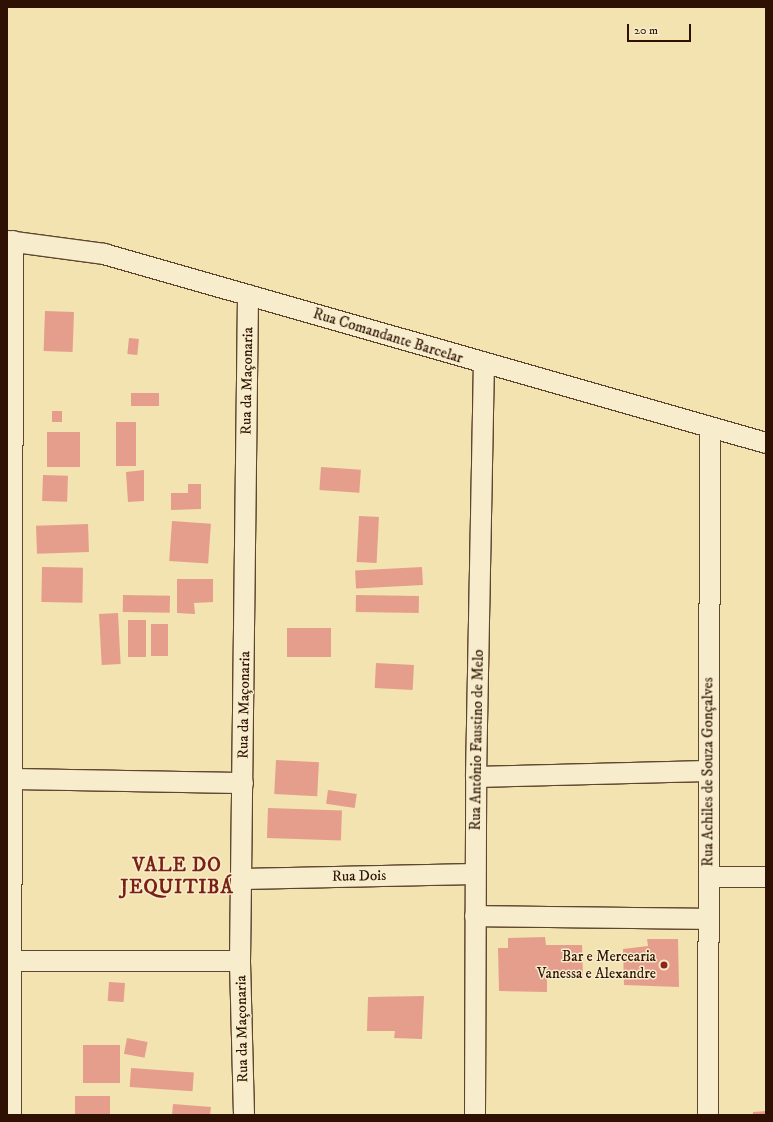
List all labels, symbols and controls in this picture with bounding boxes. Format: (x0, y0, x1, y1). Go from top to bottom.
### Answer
scale bar (629, 16, 693, 42)
text: 20 m (634, 23, 658, 38)
street label: Rua Comandante Barcelar (311, 305, 465, 367)
street label: Rua da Maçonaria (237, 327, 257, 435)
street label: Rua Antônio Faustino de Melo (466, 649, 488, 831)
street label: Rua da Maçonaria (234, 651, 254, 759)
street label: Rua Achiles de Souza Gonçalves (699, 677, 717, 867)
district label: VALE DO JEQUITIBÁ (121, 855, 233, 899)
street label: Rua Dois (332, 867, 386, 885)
place label: Bar e Mercearia Vanessa e Alexandre (537, 947, 656, 982)
marker: Bar e Mercearia Vanessa e Alexandre (659, 960, 669, 970)
street label: Rua da Maçonaria (232, 975, 252, 1083)

